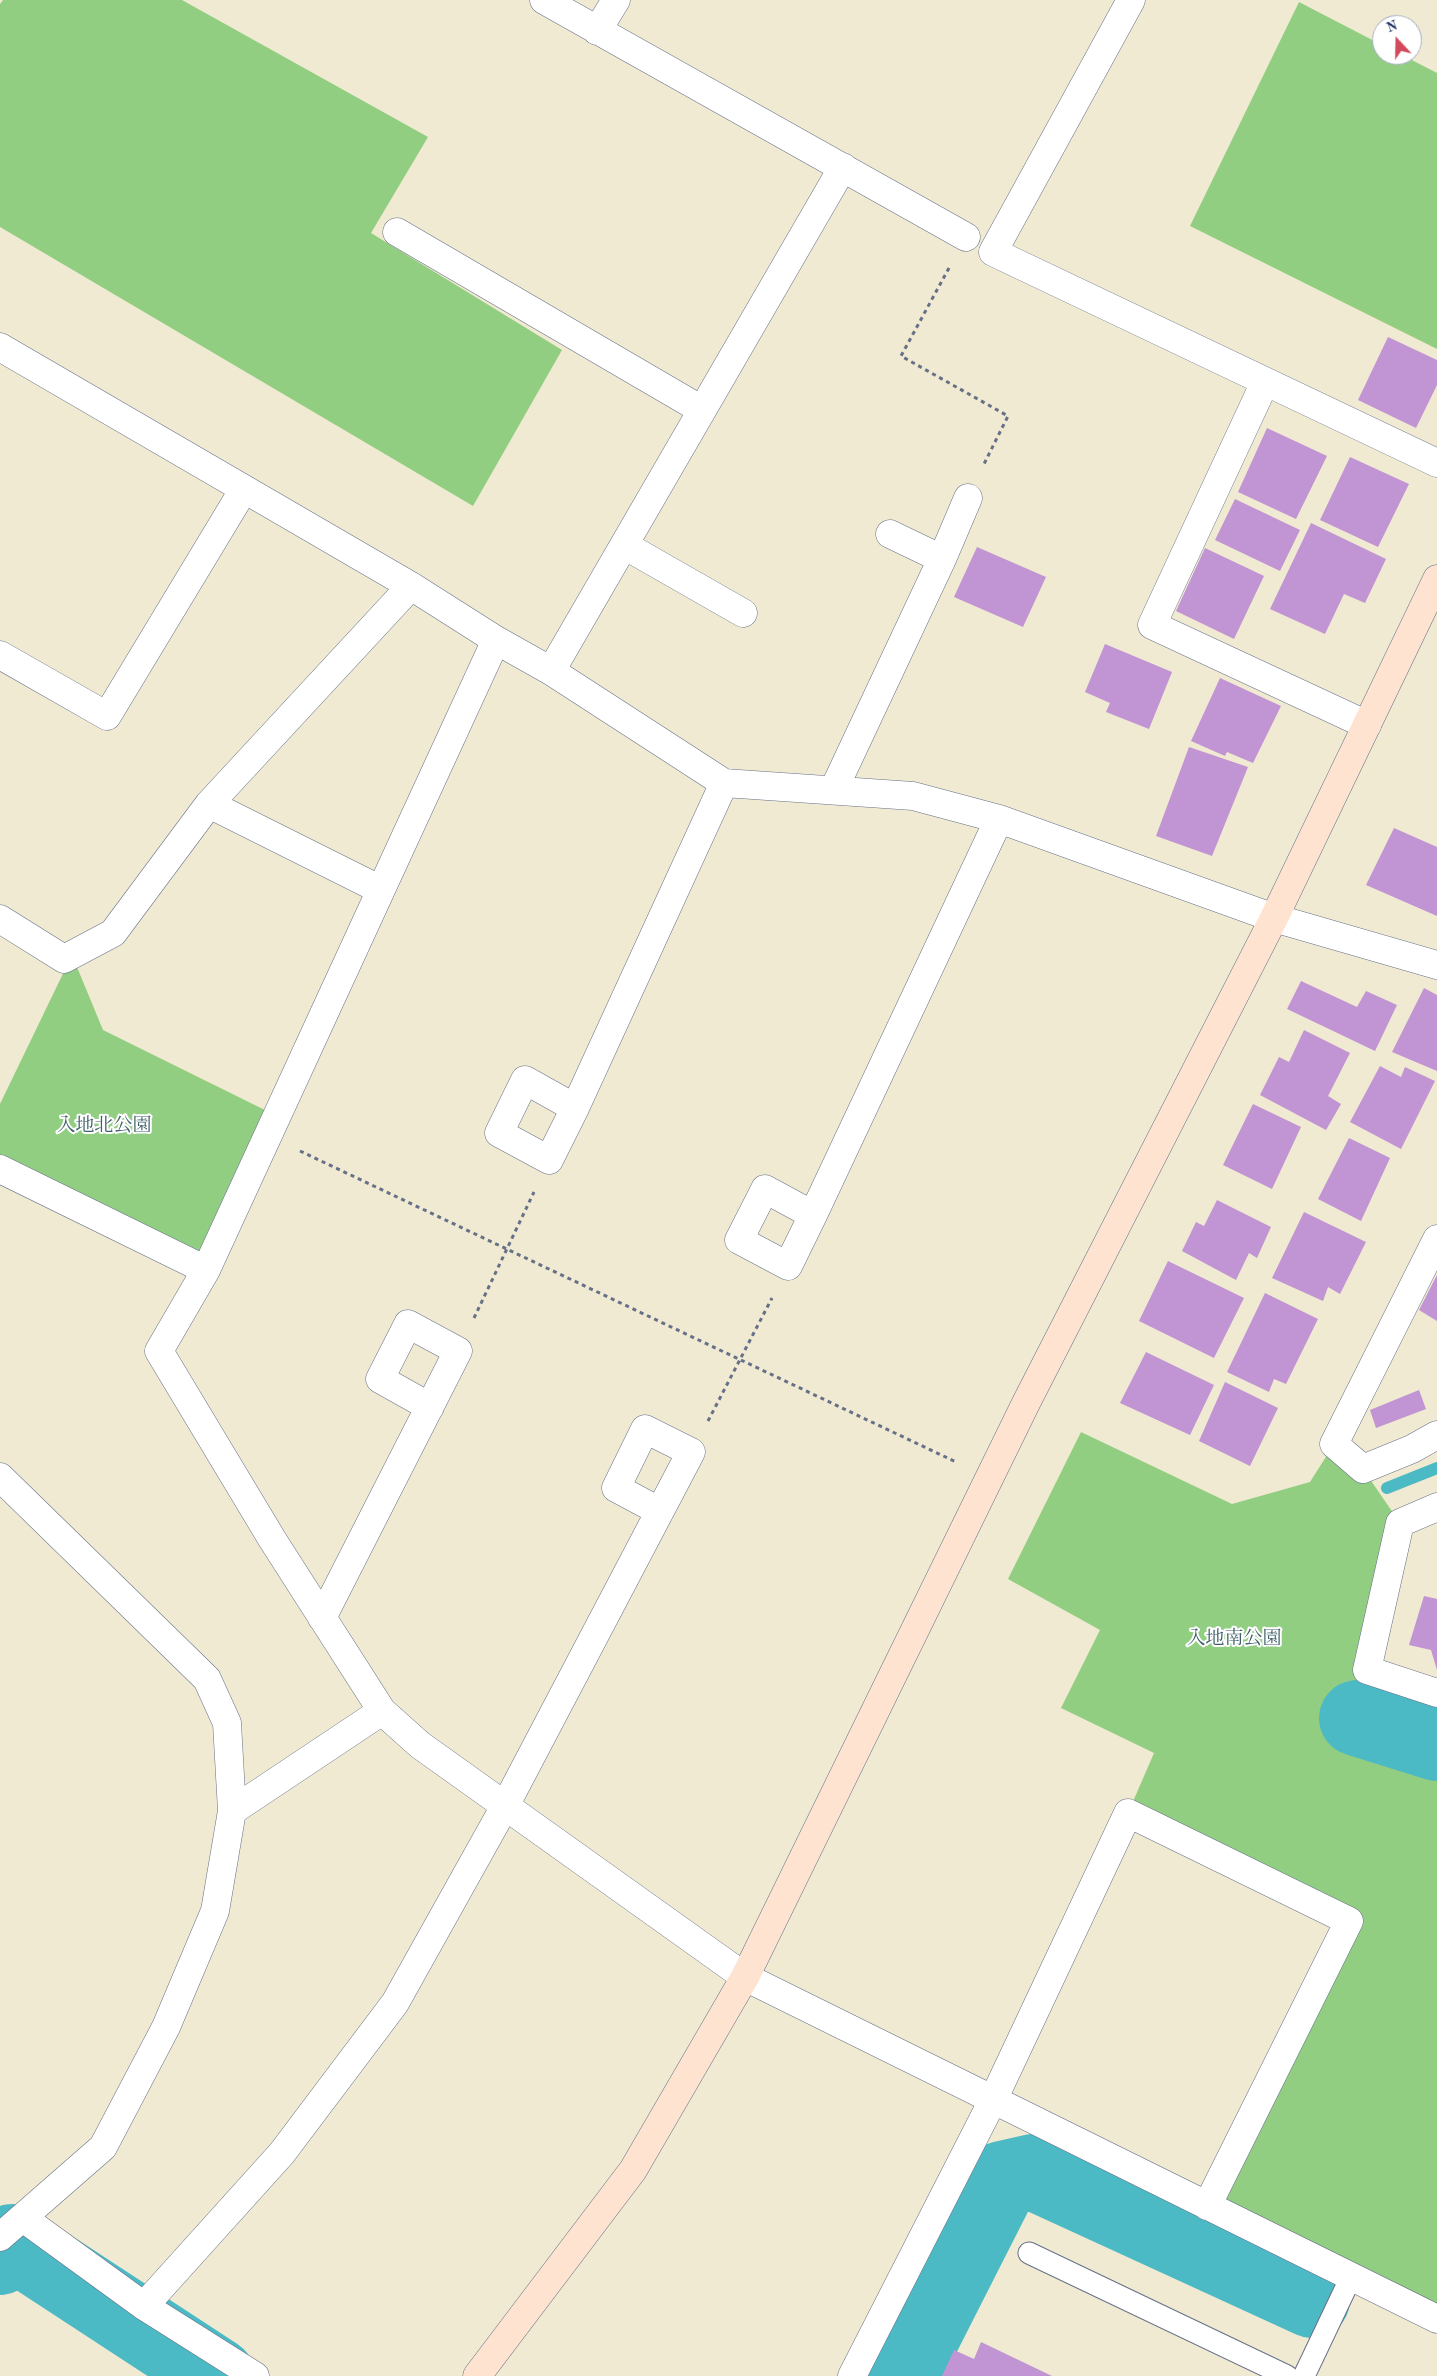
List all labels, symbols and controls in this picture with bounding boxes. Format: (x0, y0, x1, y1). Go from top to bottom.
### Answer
north arrow (1372, 15, 1422, 65)
text: N (1384, 18, 1399, 35)
park label: 入地北公園 (57, 1115, 151, 1137)
park label: 入地南公園 (1187, 1628, 1281, 1650)

